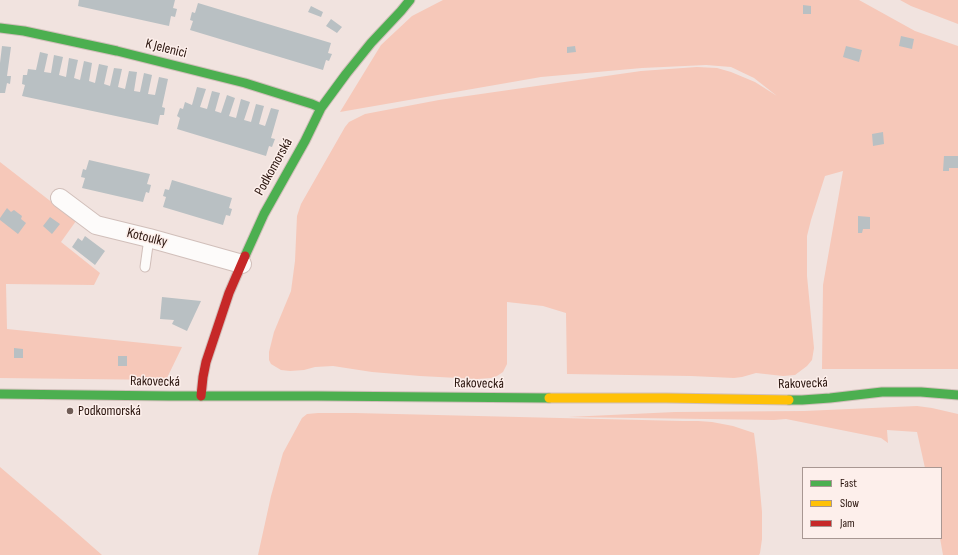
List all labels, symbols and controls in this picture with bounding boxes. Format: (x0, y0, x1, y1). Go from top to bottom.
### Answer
street label: K Jelenici (144, 36, 188, 62)
street label: Podkomorská (251, 135, 297, 199)
street label: Kotoulky (125, 225, 169, 251)
street label: Rakovecká (130, 373, 180, 391)
street label: Rakovecká (454, 375, 504, 393)
street label: Rakovecká (778, 375, 828, 393)
place label: Podkomorská (78, 403, 141, 419)
marker: Podkomorská (65, 406, 75, 416)
legend (802, 467, 942, 539)
text: Fast (840, 476, 857, 491)
text: Slow (840, 496, 859, 511)
text: Jam (840, 516, 855, 531)

